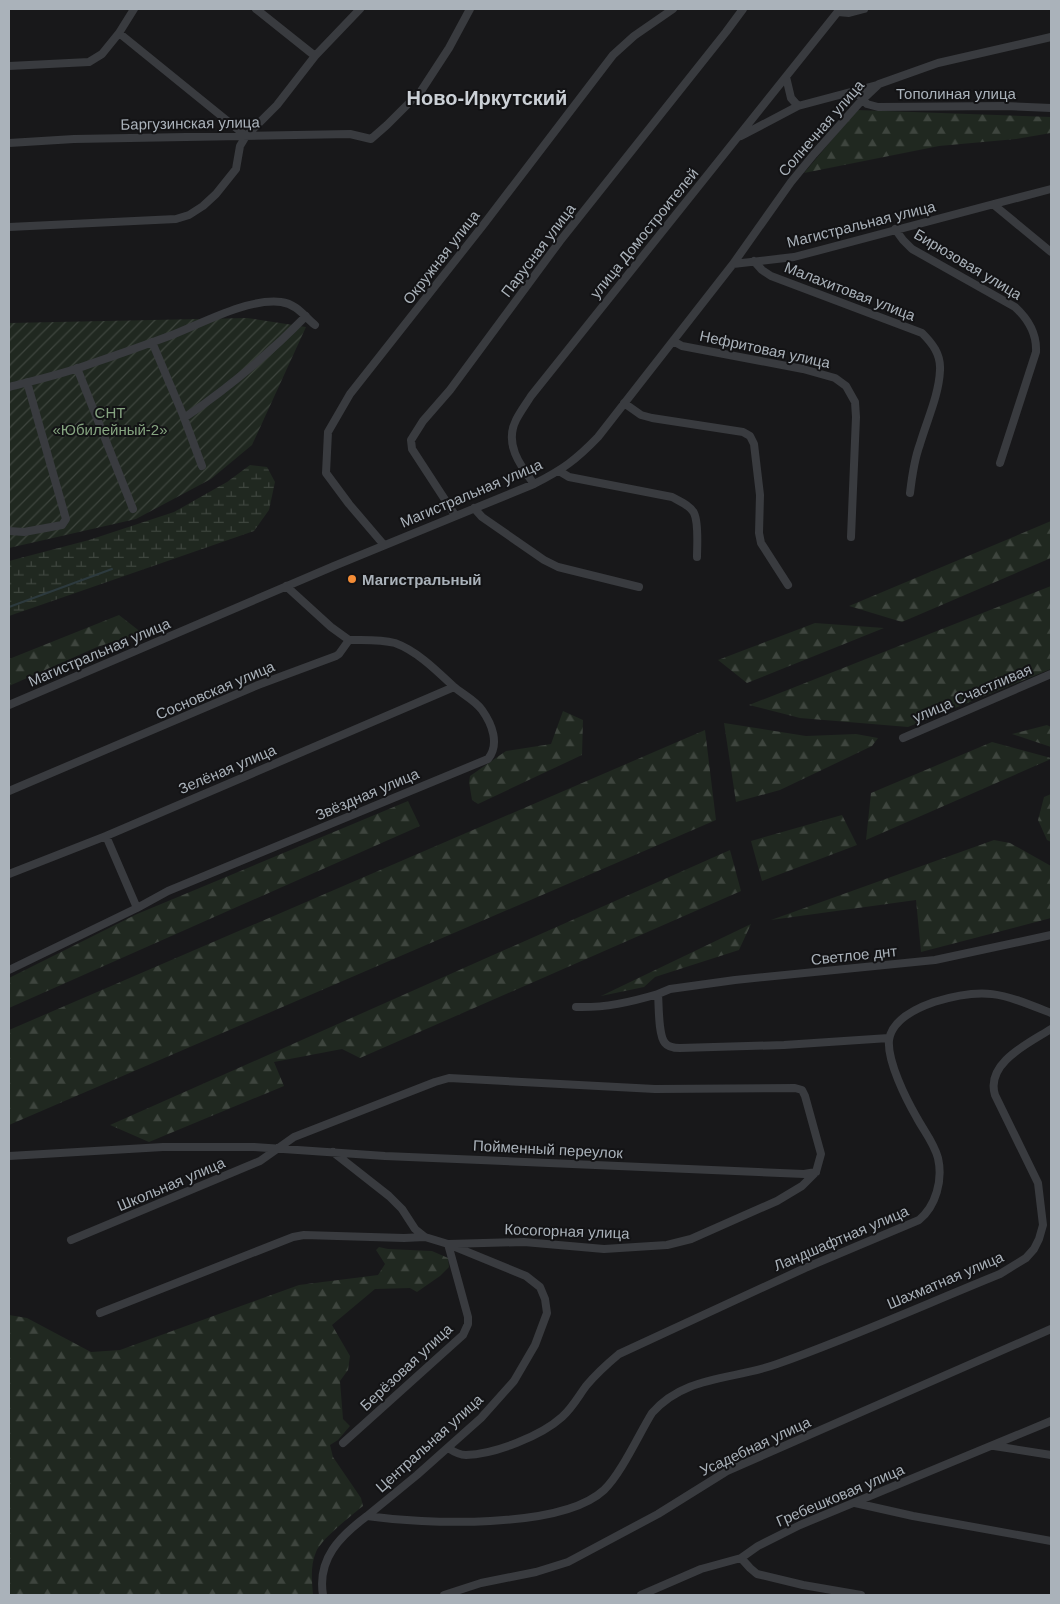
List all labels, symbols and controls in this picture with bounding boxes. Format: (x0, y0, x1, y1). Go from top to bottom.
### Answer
street label: Солнечная улица (775, 76, 868, 180)
street label: Тополиная улица (896, 85, 1017, 102)
district label: Ново-Иркутский (407, 87, 567, 109)
street label: Баргузинская улица (120, 113, 260, 133)
street label: улица Домостроителей (586, 165, 702, 301)
street label: Магистральная улица (785, 197, 938, 251)
street label: Парусная улица (497, 200, 579, 300)
street label: Окружная улица (399, 206, 483, 307)
street label: Бирюзовая улица (911, 225, 1025, 303)
street label: Малахитовая улица (782, 258, 918, 324)
street label: Нефритовая улица (698, 327, 832, 371)
park label: СНТ «Юбилейный-2» (52, 404, 168, 438)
street label: Магистральная улица (397, 455, 545, 531)
place label: Магистральный (362, 571, 482, 588)
marker: Магистральный (346, 573, 358, 585)
street label: Магистральная улица (25, 614, 173, 690)
street label: Сосновская улица (153, 657, 278, 723)
street label: улица Счастливая (910, 660, 1034, 726)
street label: Зелёная улица (176, 741, 279, 797)
street label: Звёздная улица (313, 764, 422, 823)
street label: Светлое днт (810, 942, 898, 968)
street label: Пойменный переулок (473, 1137, 624, 1161)
street label: Школьная улица (115, 1153, 228, 1214)
street label: Ландшафтная улица (771, 1202, 911, 1274)
street label: Косогорная улица (504, 1220, 630, 1242)
street label: Шахматная улица (884, 1248, 1006, 1312)
street label: Берёзовая улица (356, 1320, 456, 1414)
street label: Центральная улица (372, 1390, 486, 1495)
street label: Усадебная улица (697, 1413, 814, 1479)
street label: Гребешковая улица (773, 1460, 907, 1530)

